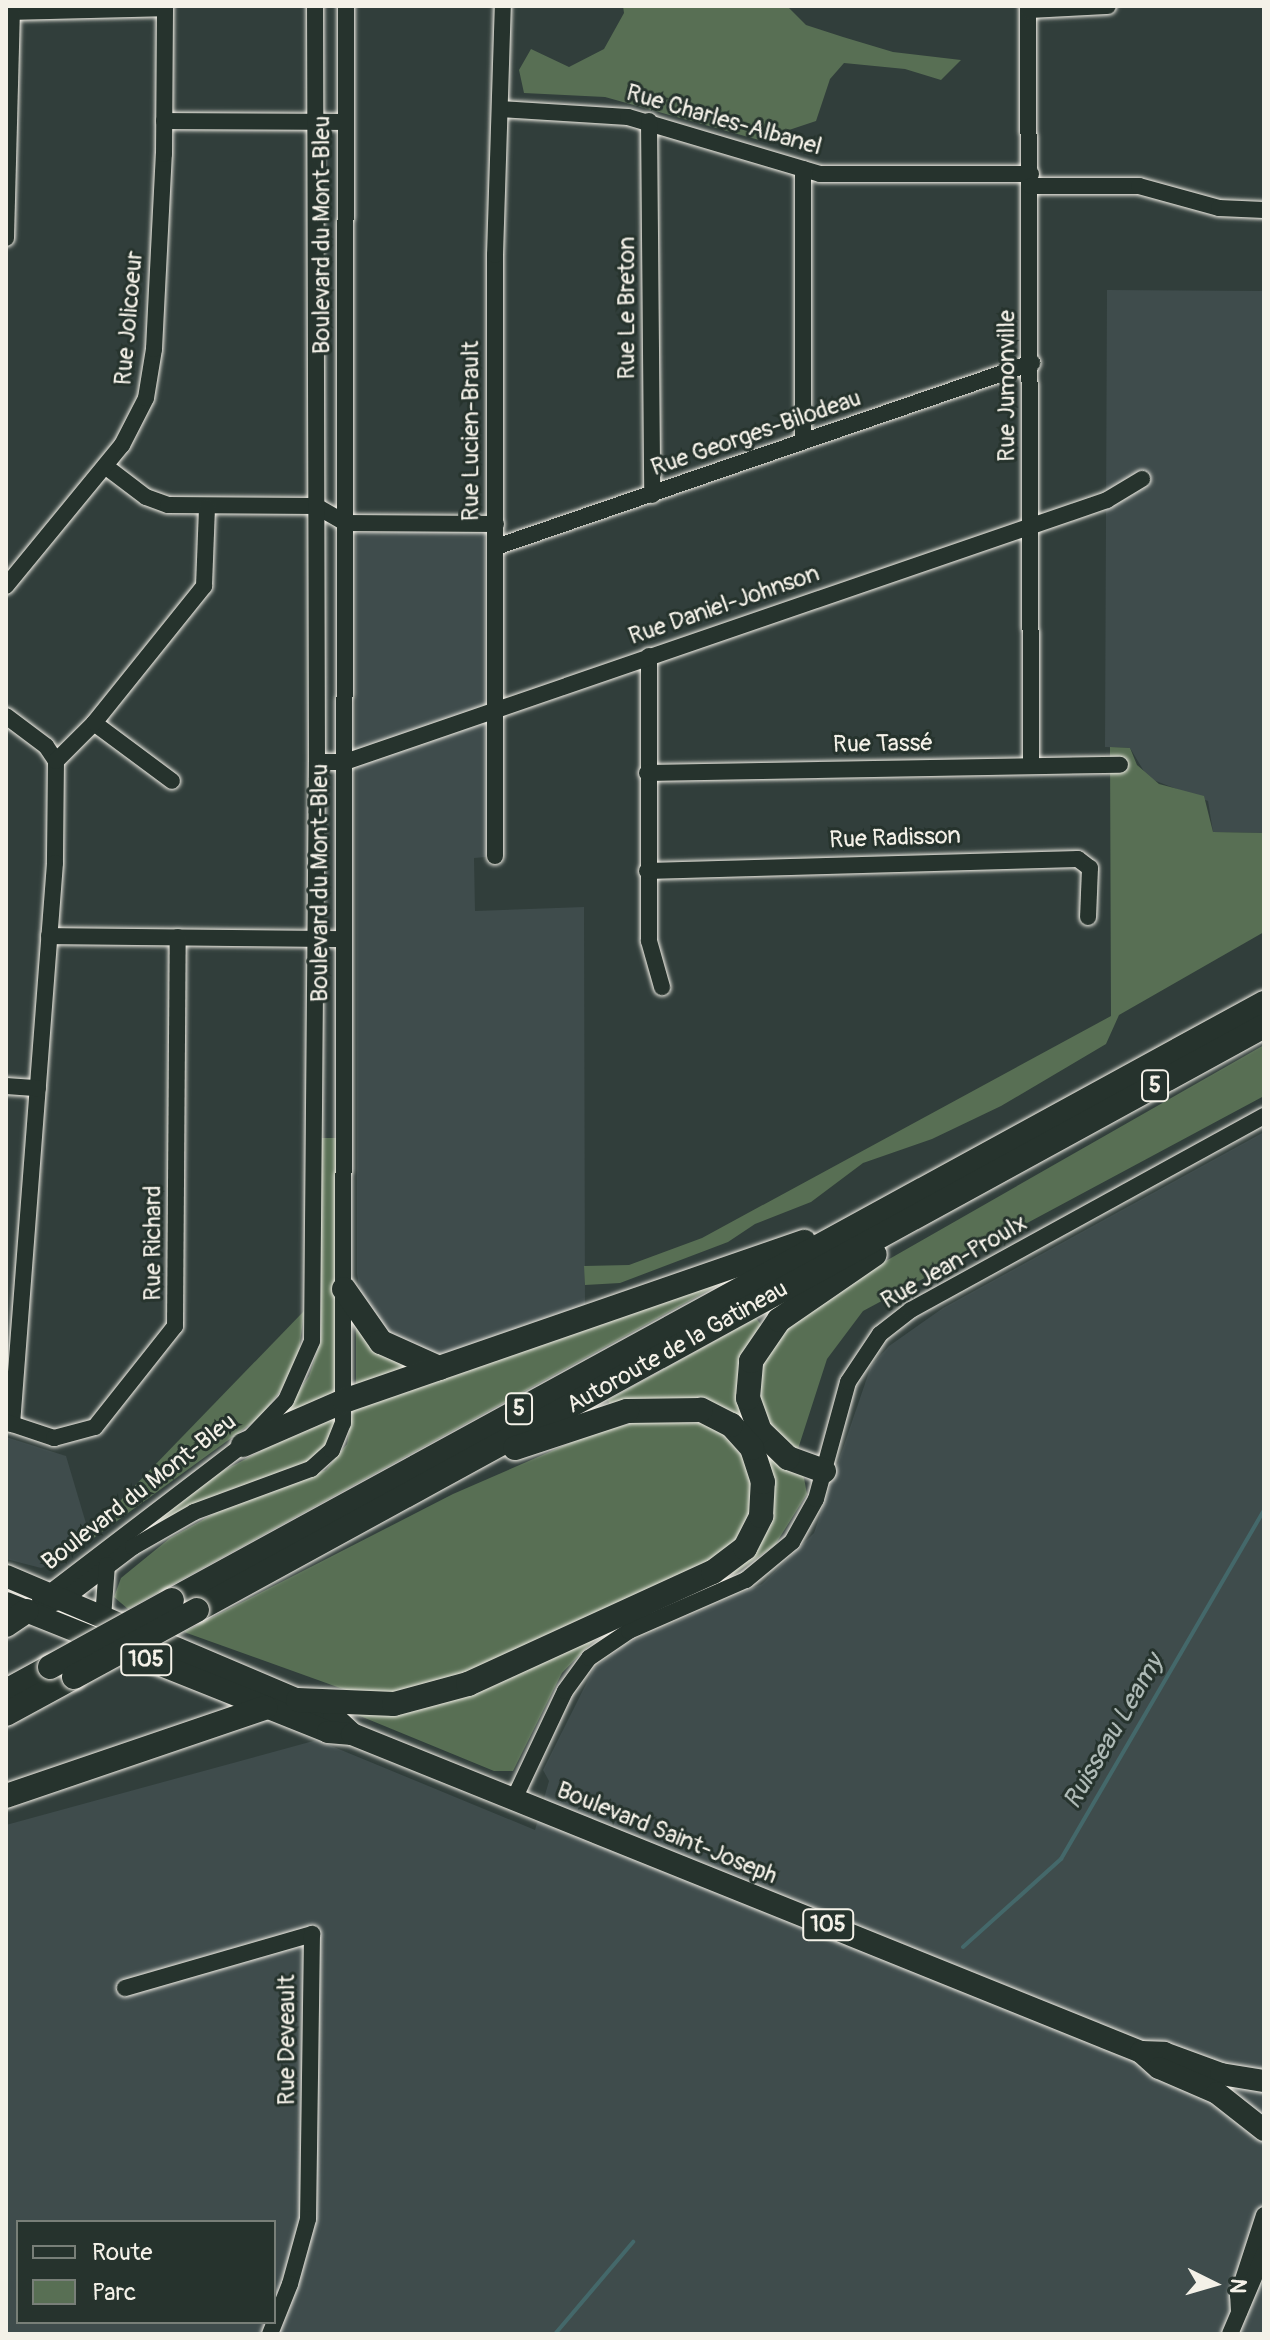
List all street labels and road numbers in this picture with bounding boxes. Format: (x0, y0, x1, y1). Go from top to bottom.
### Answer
street label: Rue Charles-Albanel (623, 78, 825, 162)
street label: Boulevard du Mont-Bleu (308, 116, 336, 354)
street label: Rue Le Breton (613, 237, 641, 379)
street label: Rue Jolicoeur (109, 250, 149, 386)
street label: Rue Jumonville (993, 310, 1021, 462)
street label: Rue Lucien-Brault (457, 341, 485, 521)
street label: Rue Georges-Bilodeau (647, 384, 865, 482)
street label: Rue Daniel-Johnson (625, 559, 823, 651)
street label: Rue Tassé (833, 729, 933, 759)
street label: Boulevard du Mont-Bleu (306, 764, 334, 1002)
street label: Rue Radisson (829, 821, 961, 855)
road number: 5 (1141, 1068, 1169, 1104)
street label: Rue Richard (139, 1185, 167, 1301)
street label: Rue Jean-Proulx (876, 1209, 1032, 1315)
street label: Autoroute de la Gatineau (561, 1274, 793, 1420)
road number: 5 (505, 1391, 533, 1427)
street label: Boulevard du Mont-Bleu (36, 1407, 242, 1577)
road number: 105 (120, 1642, 172, 1678)
street label: Boulevard Saint-Joseph (553, 1776, 781, 1890)
road number: 105 (802, 1907, 854, 1943)
street label: Rue Deveault (273, 1975, 301, 2105)

